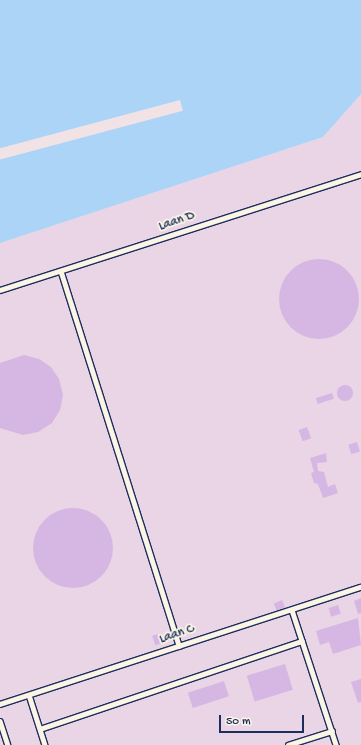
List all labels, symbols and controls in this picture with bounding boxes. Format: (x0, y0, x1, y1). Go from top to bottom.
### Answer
street label: Laan D (157, 209, 197, 235)
street label: Laan C (158, 622, 196, 648)
scale bar (221, 707, 306, 733)
text: 50 m (226, 715, 251, 729)

